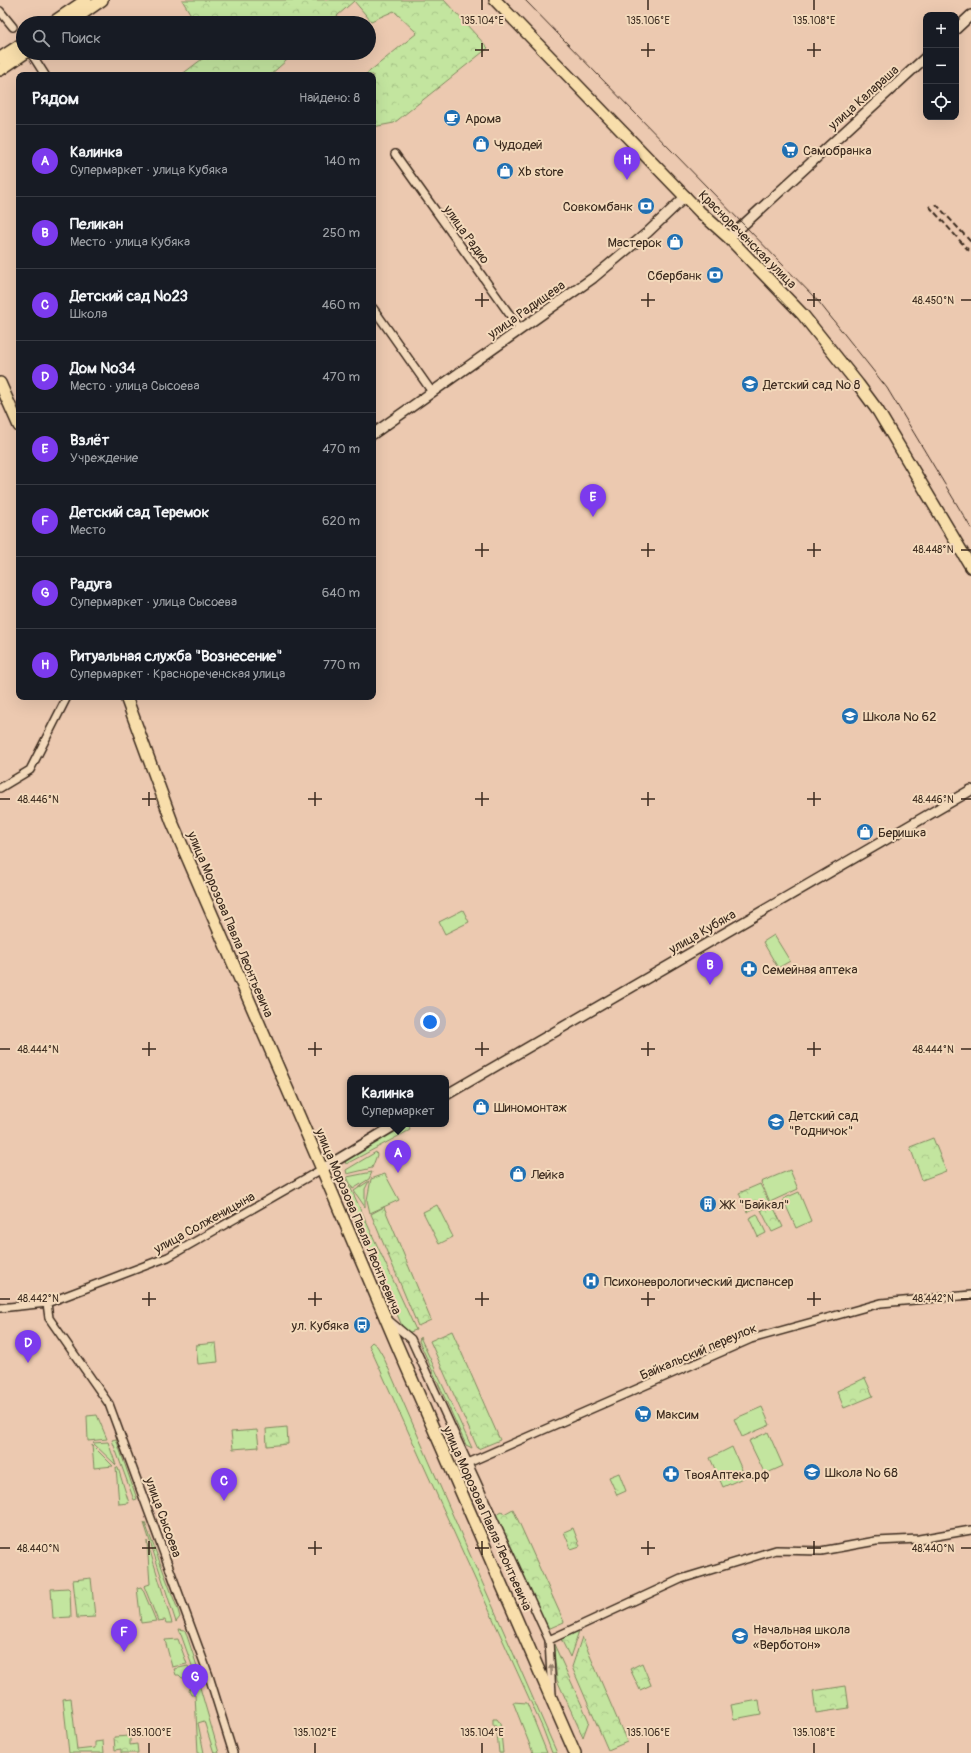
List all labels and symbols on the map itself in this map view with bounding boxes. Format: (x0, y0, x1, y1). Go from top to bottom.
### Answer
text: 135.104°E (460, 15, 504, 27)
text: 135.106°E (626, 15, 670, 27)
text: 135.108°E (793, 15, 835, 27)
street label: улица Калараша (824, 62, 902, 134)
cafe icon: Арома (442, 108, 462, 128)
place label: Арома (465, 111, 501, 127)
shop icon: Чудодей (471, 134, 491, 154)
place label: Чудодей (494, 137, 543, 153)
supermarket icon: Самобранка (780, 140, 800, 160)
place label: Самобранка (803, 143, 872, 159)
pin: H (614, 147, 640, 180)
shop icon: Xb store (495, 161, 515, 181)
place label: Xb store (518, 164, 564, 180)
street label: Краснореченская улица (695, 187, 800, 292)
bank icon: Совкомбанк (636, 196, 656, 216)
place label: Совкомбанк (563, 199, 633, 215)
street label: улица Радио (439, 201, 493, 267)
shop icon: Мастерок (665, 232, 685, 252)
place label: Мастерок (608, 235, 662, 251)
bank icon: Сбербанк (705, 265, 725, 285)
place label: Сбербанк (647, 268, 702, 284)
street label: улица Радищева (484, 277, 568, 343)
text: 48.450°N (912, 295, 954, 307)
school or university icon: Детский сад № 8 (740, 374, 760, 394)
place label: Детский сад № 8 (762, 377, 861, 393)
pin: E (580, 484, 606, 517)
text: 48.448°N (913, 544, 954, 556)
school or university icon: Школа № 62 (840, 706, 860, 726)
place label: Школа № 62 (863, 709, 936, 725)
text: 48.446°N (17, 794, 59, 806)
text: 48.446°N (912, 794, 954, 806)
shop icon: Беришка (855, 822, 875, 842)
place label: Беришка (878, 825, 926, 841)
street label: улица Морозова Павла Леонтьевича (183, 828, 277, 1020)
street label: улица Кубяка (665, 906, 739, 958)
pin: B (697, 952, 723, 985)
pharmacy icon: Семейная аптека (739, 959, 759, 979)
place label: Семейная аптека (762, 962, 857, 978)
your location (420, 1012, 440, 1032)
text: 48.444°N (17, 1044, 59, 1056)
text: 48.444°N (912, 1044, 954, 1056)
shop icon: Шиномонтаж (471, 1097, 491, 1117)
place label: Шиномонтаж (494, 1100, 567, 1116)
place label: Детский сад "Родничок" (788, 1108, 859, 1139)
school or university icon: Детский сад "Родничок" (766, 1112, 786, 1132)
street label: улица Морозова Павла Леонтьевича (311, 1125, 405, 1317)
pin: A (385, 1140, 411, 1173)
shop icon: Лейка (508, 1164, 528, 1184)
place label: Лейка (530, 1167, 564, 1183)
street label: улица Солженицына (150, 1188, 258, 1258)
building icon: ЖК "Байкал" (698, 1194, 718, 1214)
place label: ЖК "Байкал" (719, 1197, 789, 1213)
hospital icon: Психоневрологический диспансер (581, 1271, 601, 1291)
place label: Психоневрологический диспансер (604, 1274, 794, 1290)
text: 48.442°N (17, 1293, 59, 1305)
text: 48.442°N (912, 1293, 954, 1305)
bus stop icon: ул. Кубяка (352, 1315, 372, 1335)
place label: ул. Кубяка (291, 1318, 349, 1334)
street label: Байкальский переулок (638, 1320, 760, 1384)
pin: D (15, 1330, 41, 1363)
supermarket icon: Максим (633, 1404, 653, 1424)
place label: Максим (656, 1407, 699, 1423)
street label: улица Морозова Павла Леонтьевича (439, 1423, 535, 1613)
school or university icon: Школа № 68 (802, 1462, 822, 1482)
pharmacy icon: ТвояАптека.рф (661, 1464, 681, 1484)
place label: Школа № 68 (825, 1465, 898, 1481)
place label: ТвояАптека.рф (684, 1467, 770, 1483)
pin: C (211, 1468, 237, 1501)
street label: улица Сысоева (141, 1474, 185, 1560)
text: 48.440°N (17, 1543, 60, 1555)
text: 48.440°N (912, 1543, 955, 1555)
pin: F (111, 1619, 137, 1652)
place label: Начальная школа «Верботон» (753, 1622, 850, 1653)
school or university icon: Начальная школа «Верботон» (730, 1626, 750, 1646)
pin: G (182, 1664, 208, 1697)
one-way arrow (547, 1664, 554, 1676)
text: 135.100°E (127, 1727, 171, 1739)
text: 135.102°E (293, 1727, 337, 1739)
text: 135.104°E (460, 1727, 504, 1739)
text: 135.106°E (626, 1727, 670, 1739)
text: 135.108°E (793, 1727, 835, 1739)

